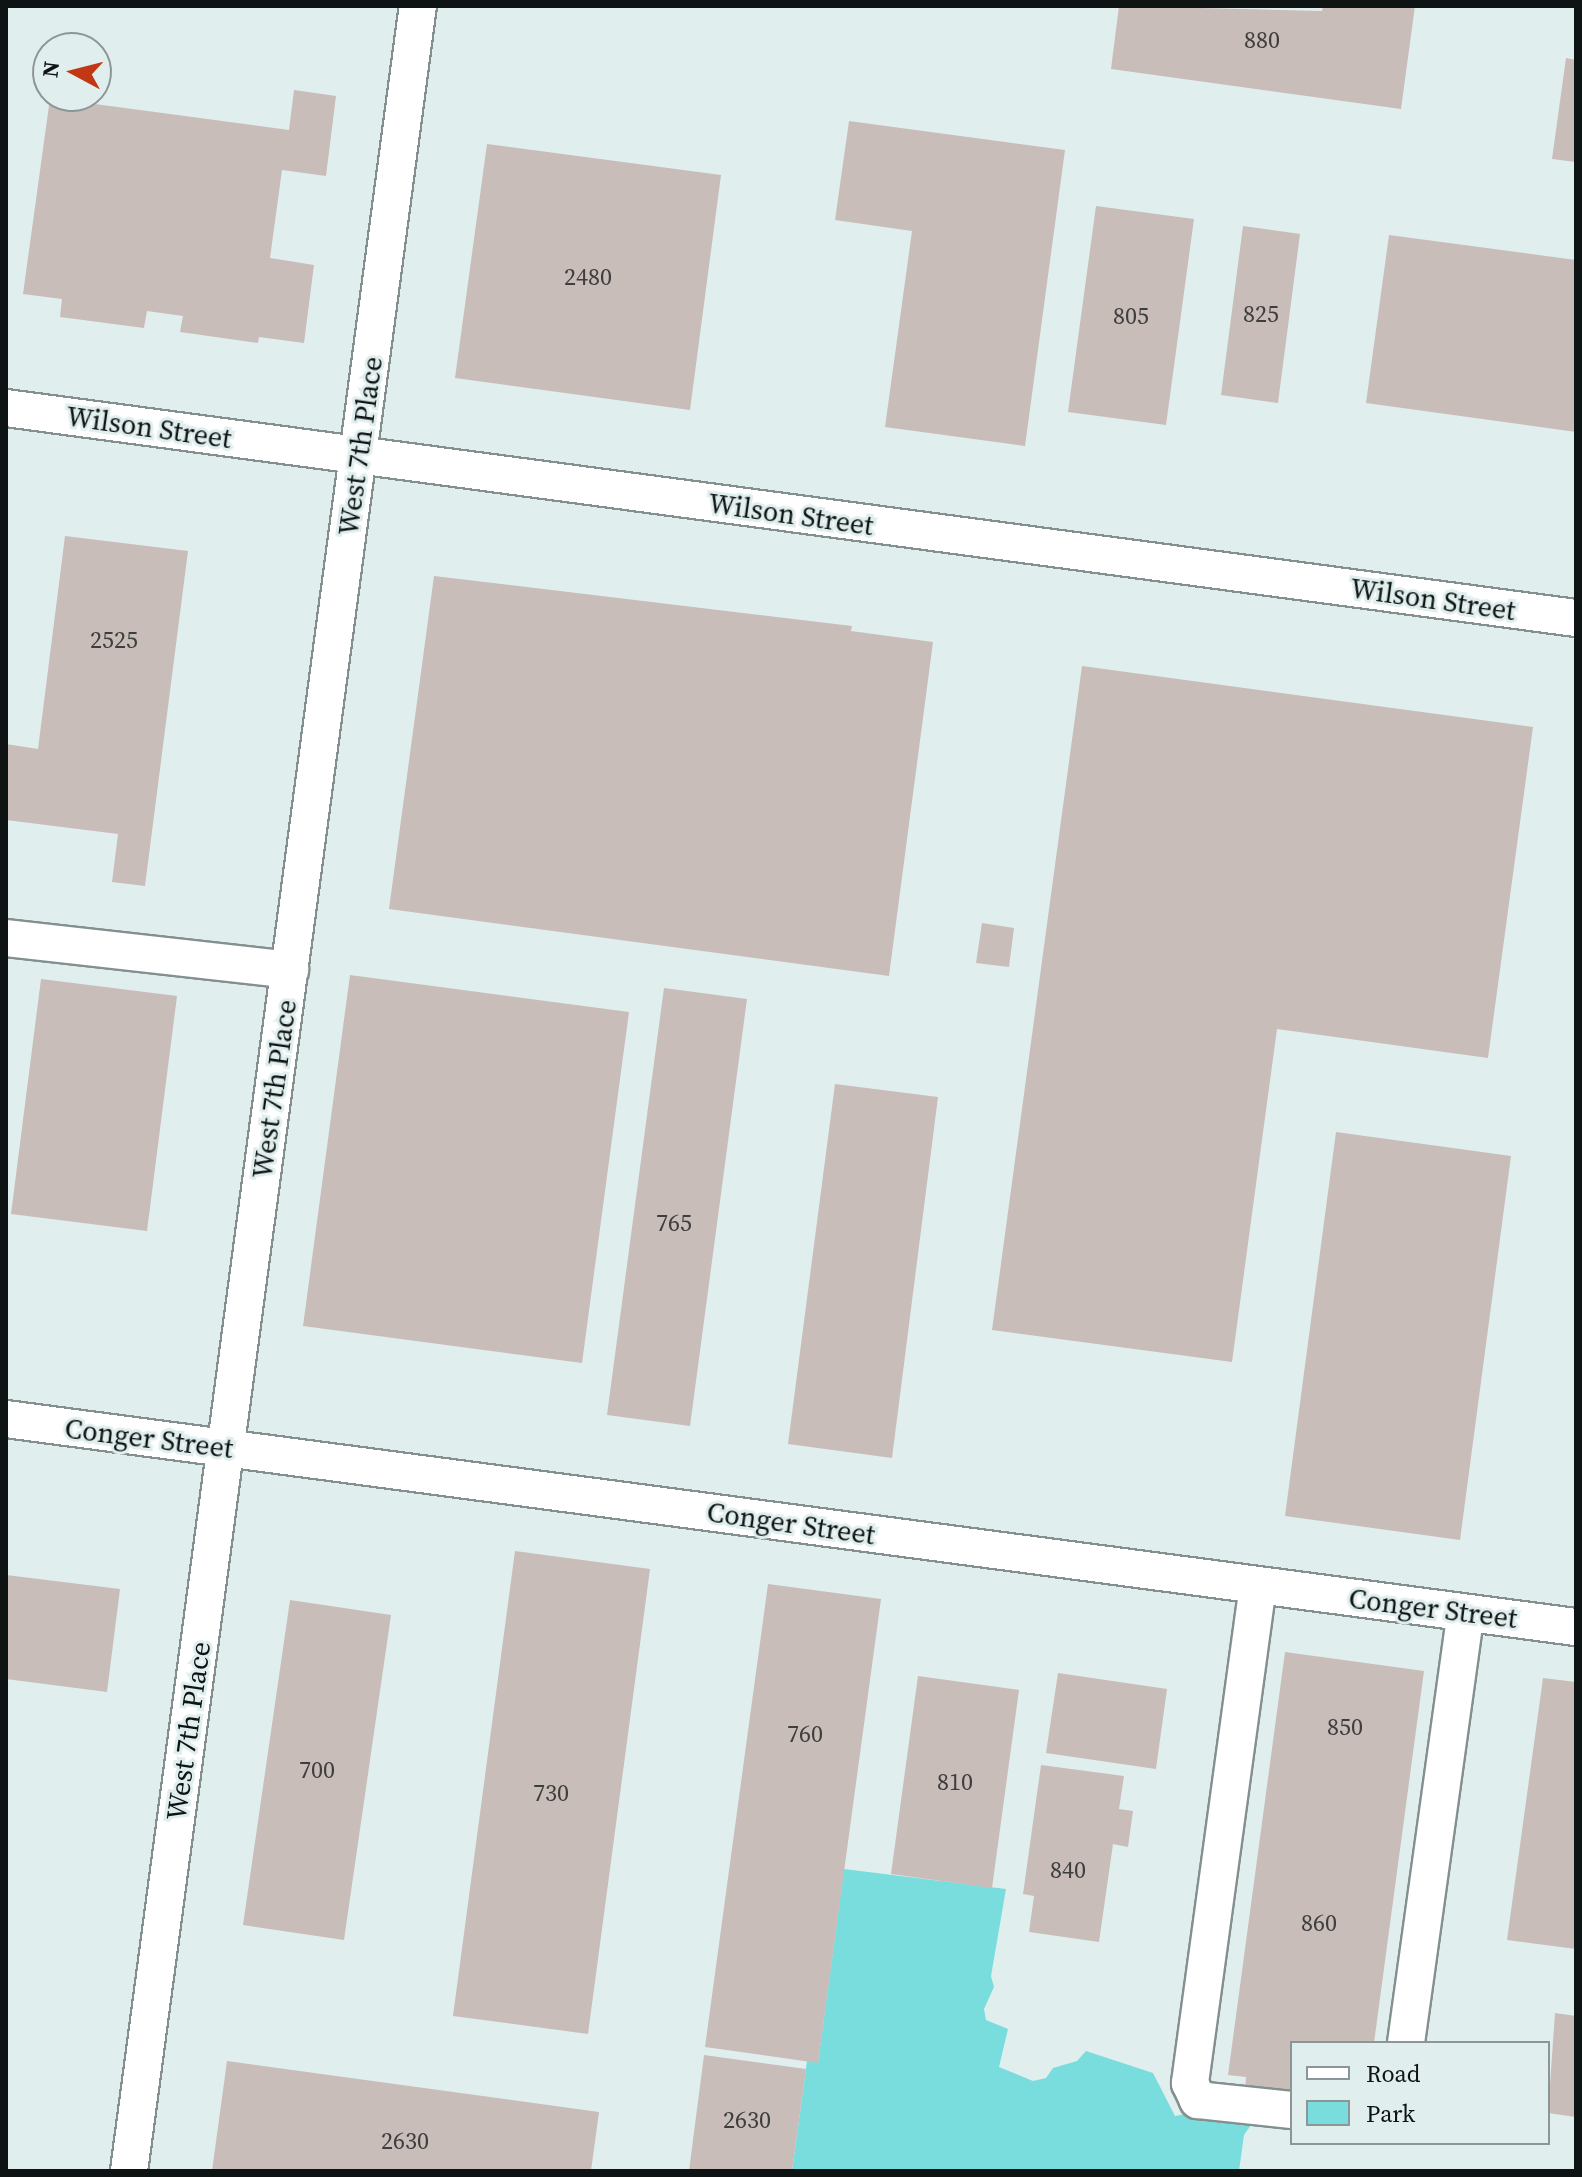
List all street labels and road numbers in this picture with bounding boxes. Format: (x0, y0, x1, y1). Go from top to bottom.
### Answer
street label: West 7th Place (331, 354, 389, 538)
street label: Wilson Street (64, 399, 234, 455)
street label: Wilson Street (706, 486, 876, 542)
street label: Wilson Street (1348, 571, 1518, 627)
street label: West 7th Place (245, 997, 303, 1181)
street label: Conger Street (63, 1411, 235, 1465)
street label: Conger Street (705, 1495, 877, 1551)
street label: Conger Street (1347, 1581, 1519, 1635)
street label: West 7th Place (159, 1639, 217, 1823)

